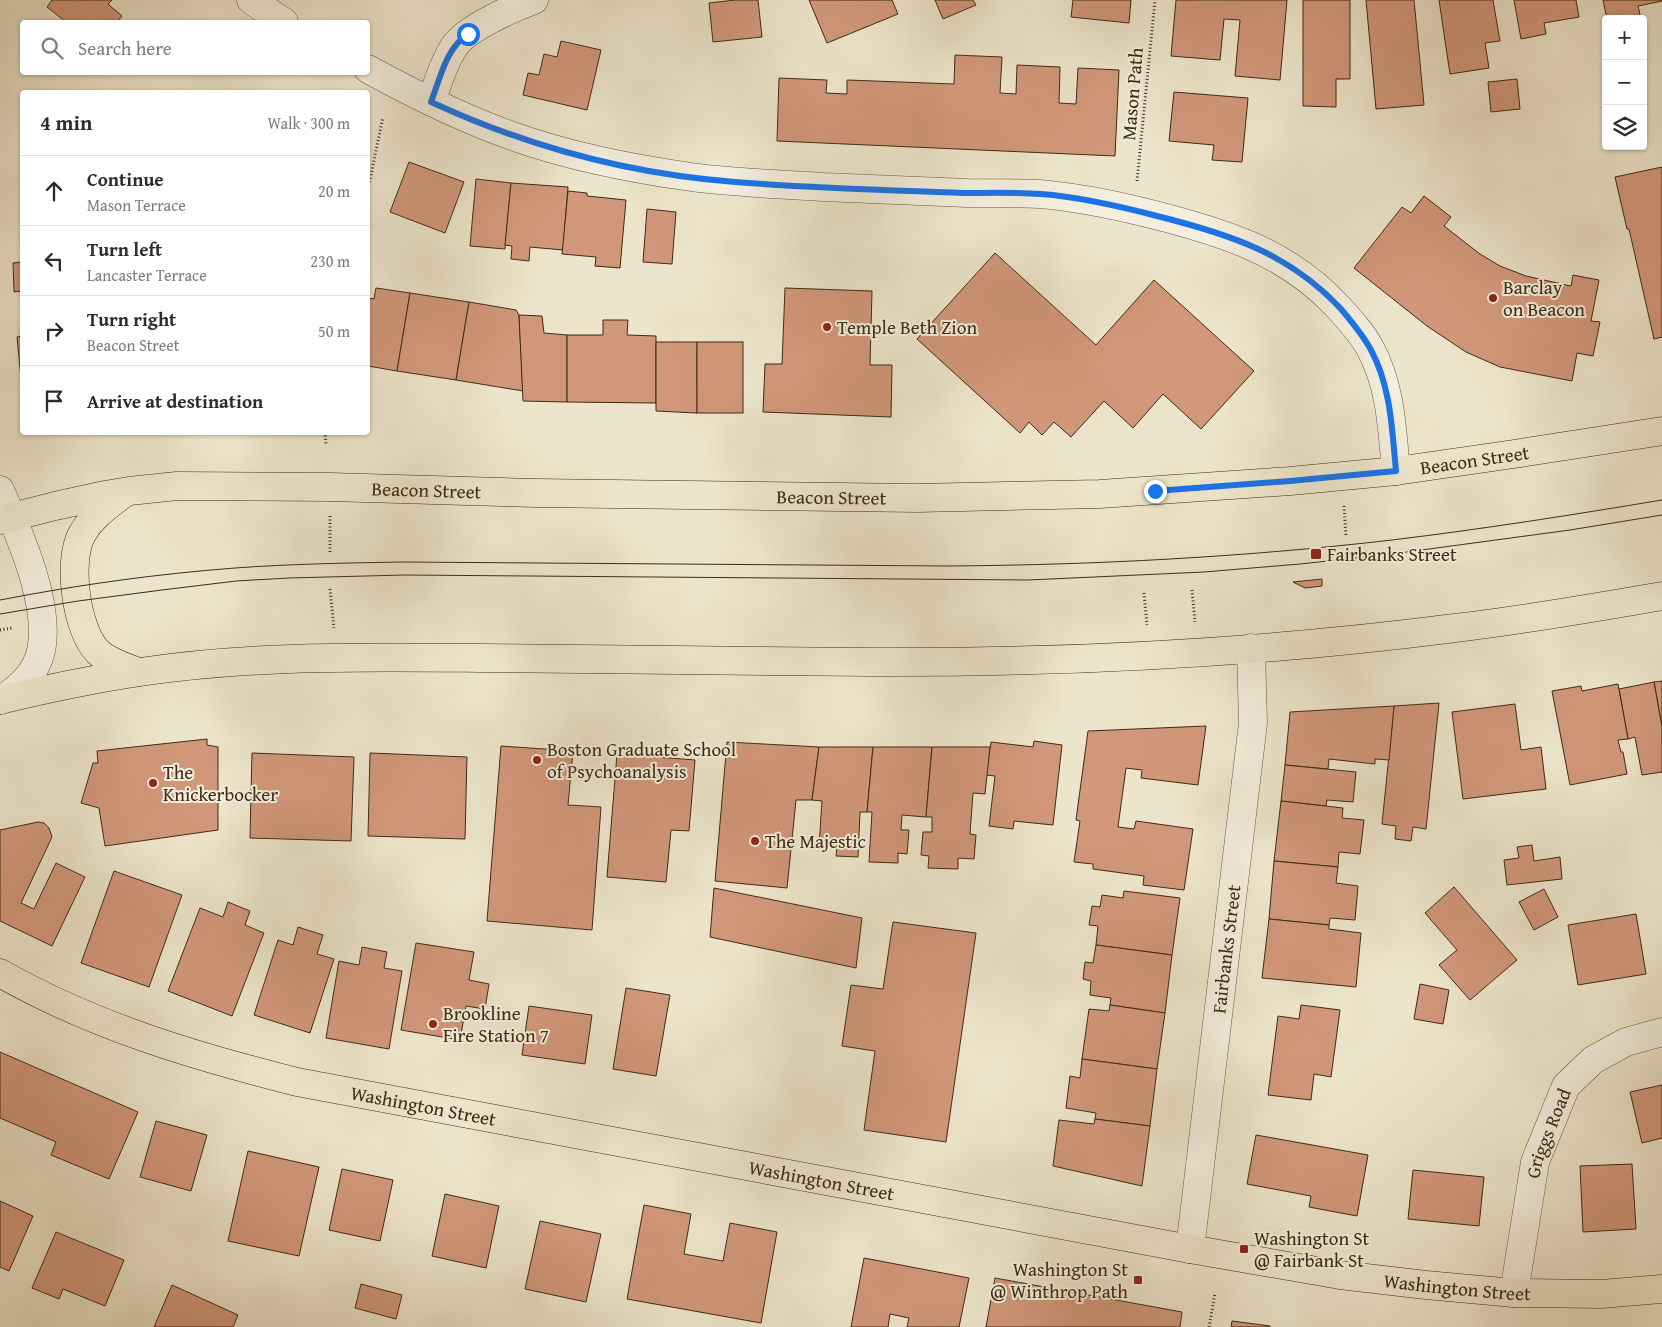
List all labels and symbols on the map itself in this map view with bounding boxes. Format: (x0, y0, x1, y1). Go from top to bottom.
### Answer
route start (457, 23, 480, 46)
street label: Mason Path (1114, 46, 1150, 142)
place label: Barclay on Beacon (1503, 273, 1585, 323)
marker: Barclay on Beacon (1487, 292, 1499, 304)
place label: Temple Beth Zion (837, 313, 977, 341)
marker: Temple Beth Zion (821, 321, 833, 333)
street label: Beacon Street (1418, 438, 1531, 481)
street label: Beacon Street (371, 474, 482, 505)
route end (1144, 480, 1167, 503)
street label: Beacon Street (776, 482, 887, 512)
place label: Fairbanks Street (1327, 540, 1457, 568)
marker: Fairbanks Street (1309, 547, 1323, 561)
place label: Boston Graduate School of Psychoanalysis (547, 735, 736, 785)
marker: Boston Graduate School of Psychoanalysis (531, 754, 543, 766)
place label: The Knickerbocker (163, 758, 278, 808)
marker: The Knickerbocker (147, 777, 159, 789)
place label: The Majestic (765, 827, 866, 855)
marker: The Majestic (749, 835, 761, 847)
street label: Fairbanks Street (1204, 883, 1248, 1015)
place label: Brookline Fire Station 7 (443, 999, 549, 1049)
marker: Brookline Fire Station 7 (427, 1018, 439, 1030)
street label: Washington Street (348, 1078, 499, 1133)
street label: Griggs Road (1519, 1083, 1578, 1180)
street label: Washington Street (746, 1153, 897, 1207)
place label: Washington St @ Fairbank St (1254, 1224, 1370, 1274)
marker: Washington St @ Fairbank St (1238, 1243, 1250, 1255)
place label: Washington St @ Winthrop Path (990, 1255, 1128, 1305)
street label: Washington Street (1382, 1266, 1531, 1307)
marker: Washington St @ Winthrop Path (1132, 1274, 1144, 1286)

